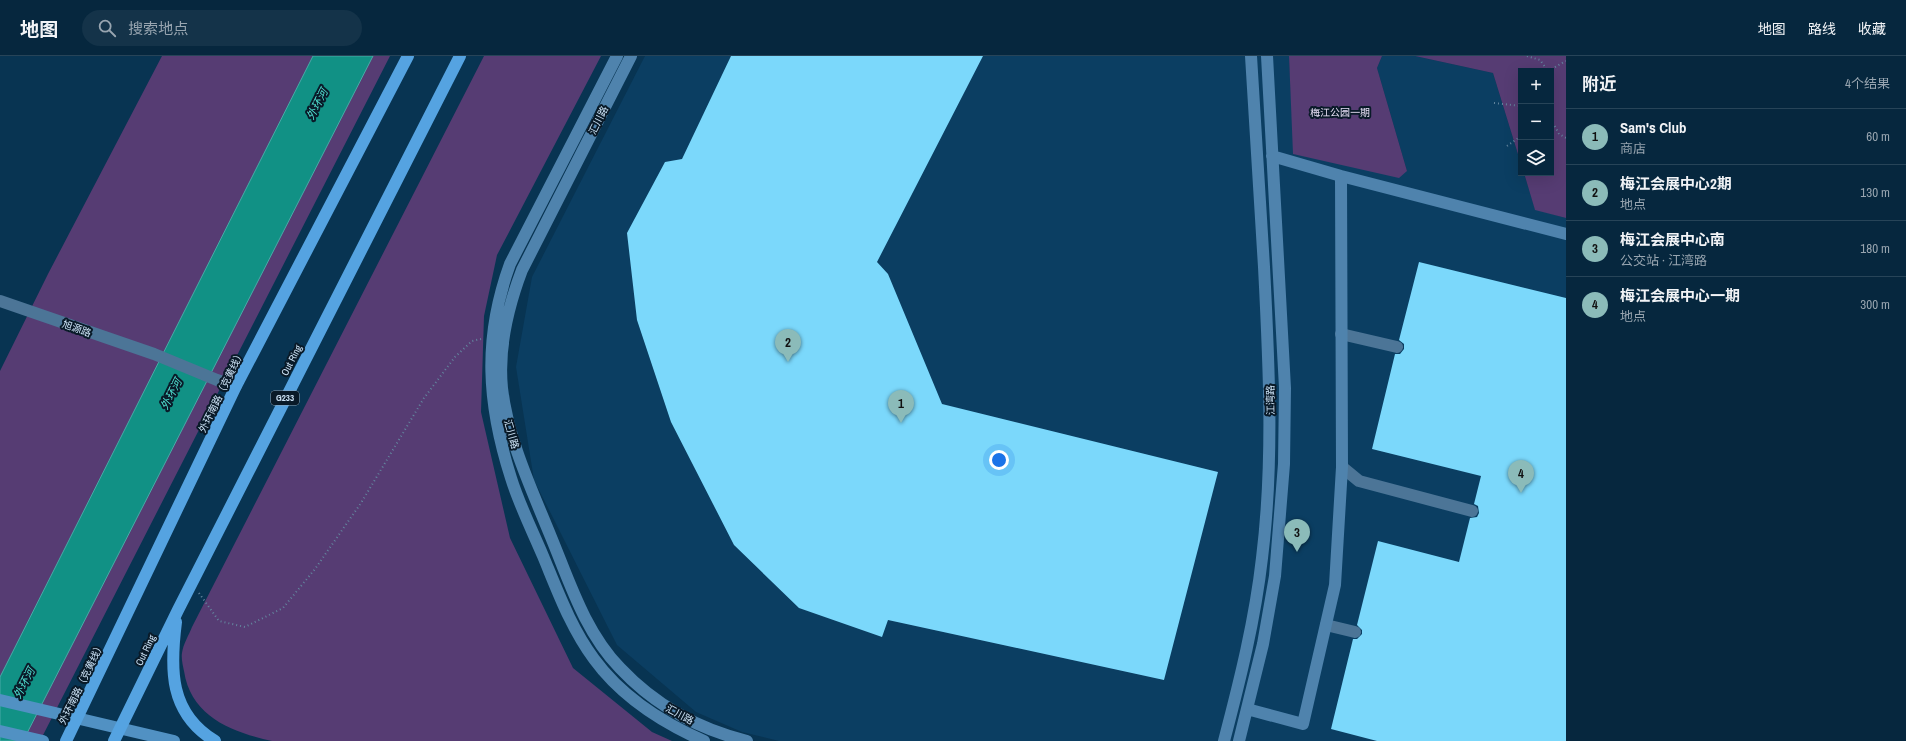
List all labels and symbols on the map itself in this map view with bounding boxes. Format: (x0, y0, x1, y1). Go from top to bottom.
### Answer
water label: 外环河 (303, 84, 332, 122)
street label: 汇川路 (586, 104, 611, 137)
park label: 梅江公园一期 (1310, 106, 1370, 119)
street label: 旭源路 (61, 317, 93, 340)
pin: 2 (775, 329, 801, 362)
street label: Out Ring (278, 342, 305, 378)
street label: 外环南路（克黄线） (196, 348, 247, 435)
water label: 外环河 (157, 374, 186, 412)
street label: 江湾路 (1264, 385, 1277, 415)
pin: 1 (888, 390, 914, 423)
road number: G233 (271, 391, 299, 405)
street label: 汇川路 (501, 418, 522, 450)
your location (989, 450, 1009, 470)
pin: 4 (1508, 460, 1534, 493)
pin: 3 (1284, 519, 1310, 552)
street label: Out Ring (132, 632, 159, 668)
street label: 外环南路（克黄线） (56, 640, 107, 727)
water label: 外环河 (10, 663, 39, 701)
street label: 汇川路 (663, 702, 696, 727)

